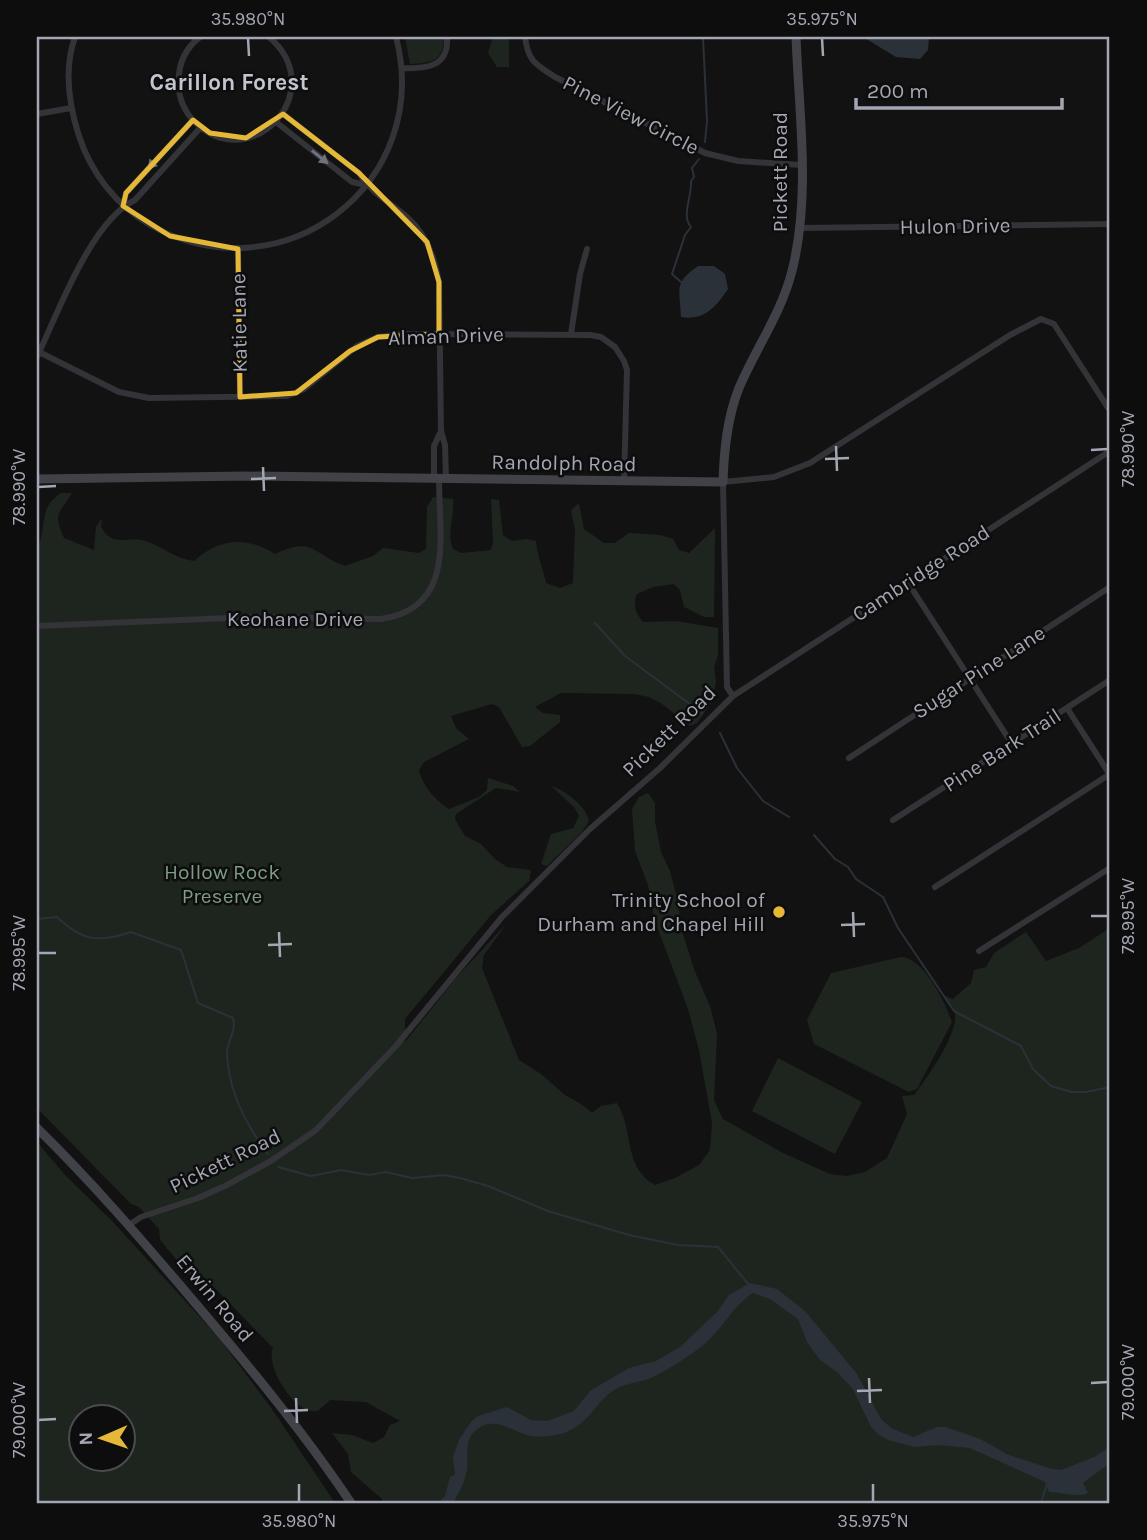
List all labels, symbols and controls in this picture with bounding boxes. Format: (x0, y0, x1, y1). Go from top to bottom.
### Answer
text: 35.980°N (211, 8, 285, 30)
text: 35.975°N (786, 8, 858, 30)
scale bar (856, 66, 1063, 110)
district label: Carillon Forest (149, 69, 309, 96)
street label: Pine View Circle (559, 70, 703, 160)
text: 200 m (867, 79, 929, 103)
street label: Pickett Road (768, 112, 792, 232)
one-way arrow (311, 149, 329, 164)
one-way arrow (147, 152, 163, 170)
street label: Hulon Drive (899, 213, 1011, 239)
street label: Katie Lane (226, 273, 252, 373)
street label: Alman Drive (388, 322, 504, 350)
text: 78.990°W (1117, 411, 1139, 487)
text: 78.990°W (8, 449, 30, 525)
street label: Randolph Road (491, 450, 637, 476)
street label: Cambridge Road (848, 520, 994, 626)
street label: Keohane Drive (227, 607, 363, 631)
street label: Sugar Pine Lane (908, 620, 1050, 724)
street label: Pickett Road (617, 681, 721, 781)
street label: Pine Bark Trail (939, 703, 1065, 797)
park label: Hollow Rock Preserve (164, 860, 280, 908)
text: 78.995°W (1117, 878, 1139, 954)
place label: Trinity School of Durham and Chapel Hill (537, 888, 766, 936)
marker: Trinity School of Durham and Chapel Hill (771, 904, 787, 920)
text: 78.995°W (8, 915, 30, 991)
street label: Pickett Road (166, 1124, 284, 1198)
street label: Erwin Road (171, 1249, 259, 1347)
text: 79.000°W (1117, 1344, 1139, 1420)
text: 79.000°W (8, 1382, 30, 1458)
north arrow (66, 1404, 136, 1474)
text: N (75, 1431, 97, 1446)
text: 35.980°N (262, 1510, 336, 1532)
text: 35.975°N (837, 1510, 909, 1532)

